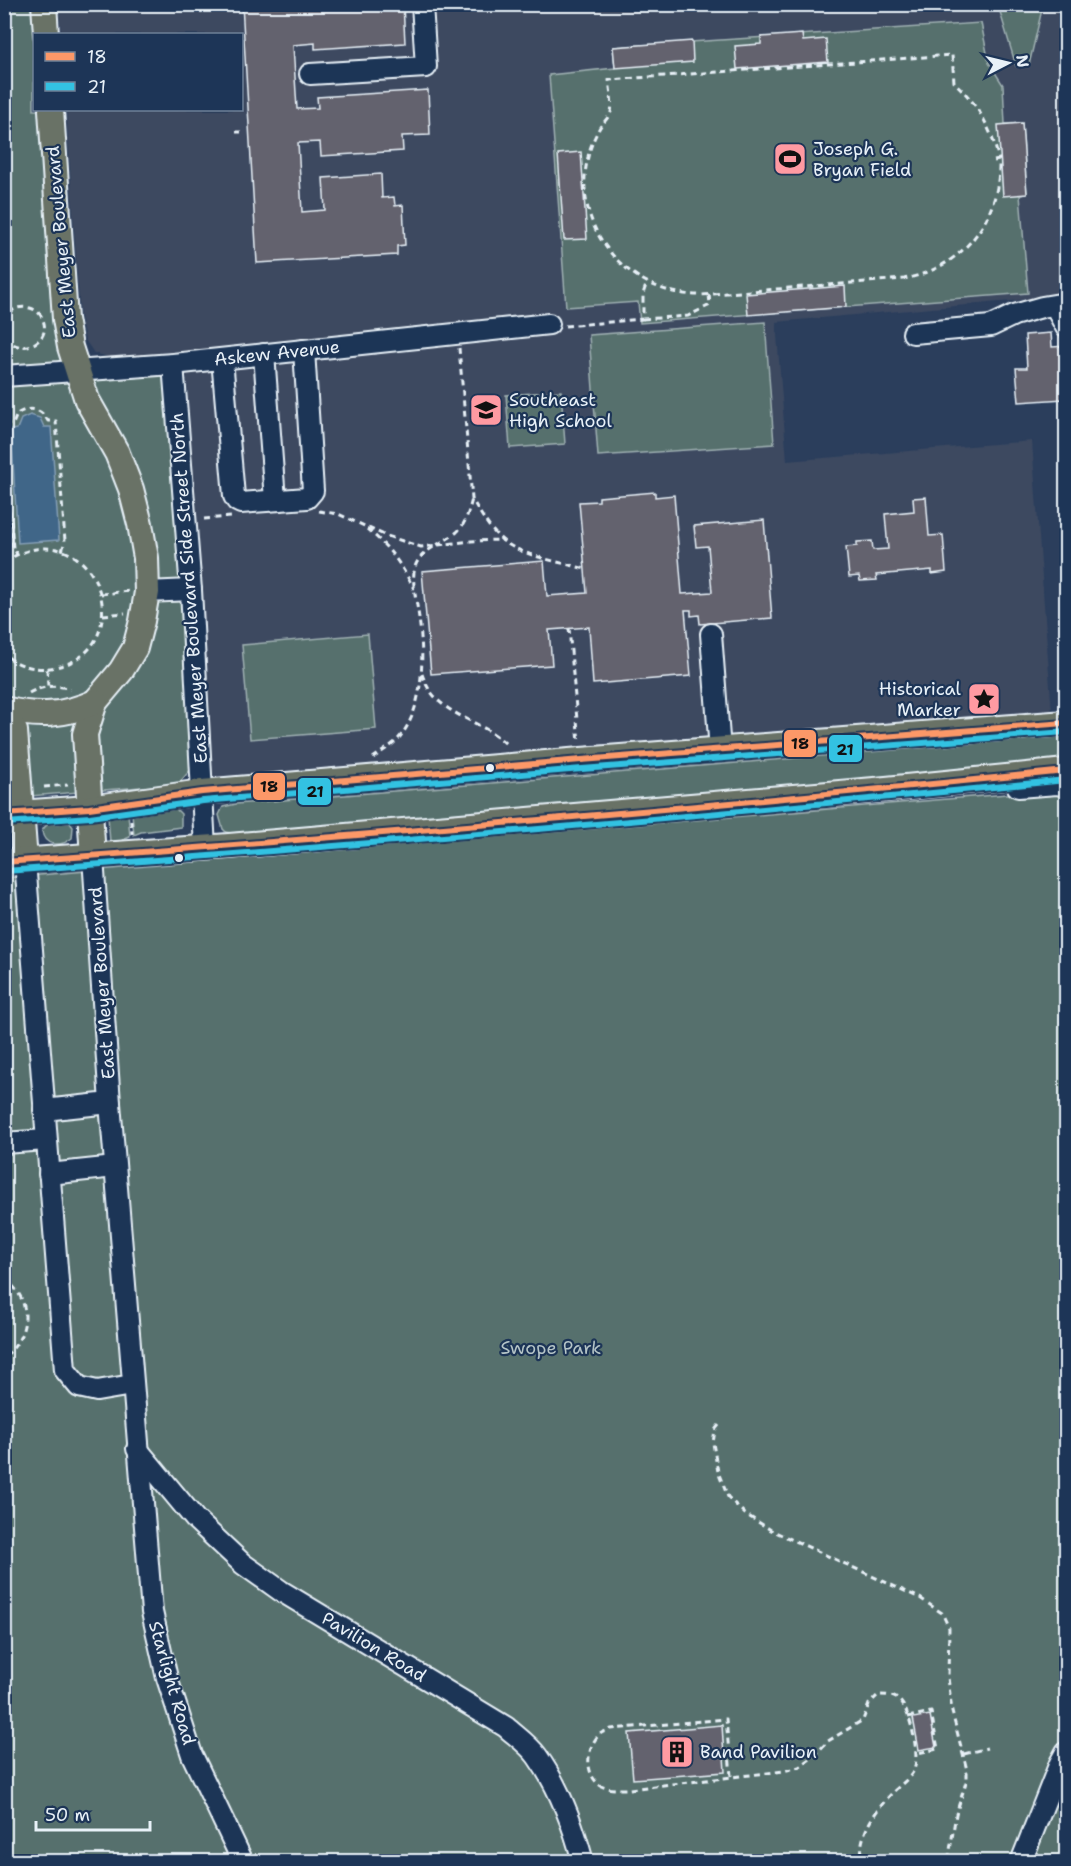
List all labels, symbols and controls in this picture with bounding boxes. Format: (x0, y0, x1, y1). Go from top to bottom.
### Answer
legend (33, 33, 243, 111)
north arrow (978, 33, 1038, 93)
text: 18 (87, 45, 107, 69)
text: N (1011, 54, 1034, 69)
text: 21 (87, 75, 106, 99)
place label: Joseph G. Bryan Field (813, 137, 911, 182)
sports icon: Joseph G. Bryan Field (772, 141, 808, 177)
street label: East Meyer Boulevard (41, 145, 81, 339)
street label: Askew Avenue (213, 334, 341, 372)
place label: Southeast High School (509, 388, 612, 433)
school or university icon: Southeast High School (468, 392, 504, 428)
street label: East Meyer Boulevard Side Street North (165, 412, 213, 764)
place label: Historical Marker (879, 677, 962, 722)
place icon: Historical Marker (966, 681, 1002, 717)
line badge: 18 (783, 729, 817, 758)
text: 18 (791, 733, 809, 754)
line badge: 21 (828, 734, 863, 763)
text: 21 (836, 739, 854, 760)
unlabelled marker (484, 762, 496, 774)
line badge: 18 (252, 772, 286, 801)
text: 18 (260, 776, 278, 797)
line badge: 21 (297, 777, 332, 806)
text: 21 (306, 781, 324, 802)
unlabelled marker (173, 852, 185, 864)
street label: East Meyer Boulevard (83, 886, 121, 1080)
park label: Swope Park (501, 1336, 601, 1360)
street label: Pavilion Road (317, 1606, 431, 1688)
street label: Starlight Road (143, 1618, 201, 1748)
building icon: Band Pavilion (659, 1734, 695, 1770)
place label: Band Pavilion (700, 1740, 817, 1764)
scale bar (36, 1794, 150, 1832)
text: 50 m (45, 1803, 90, 1827)

